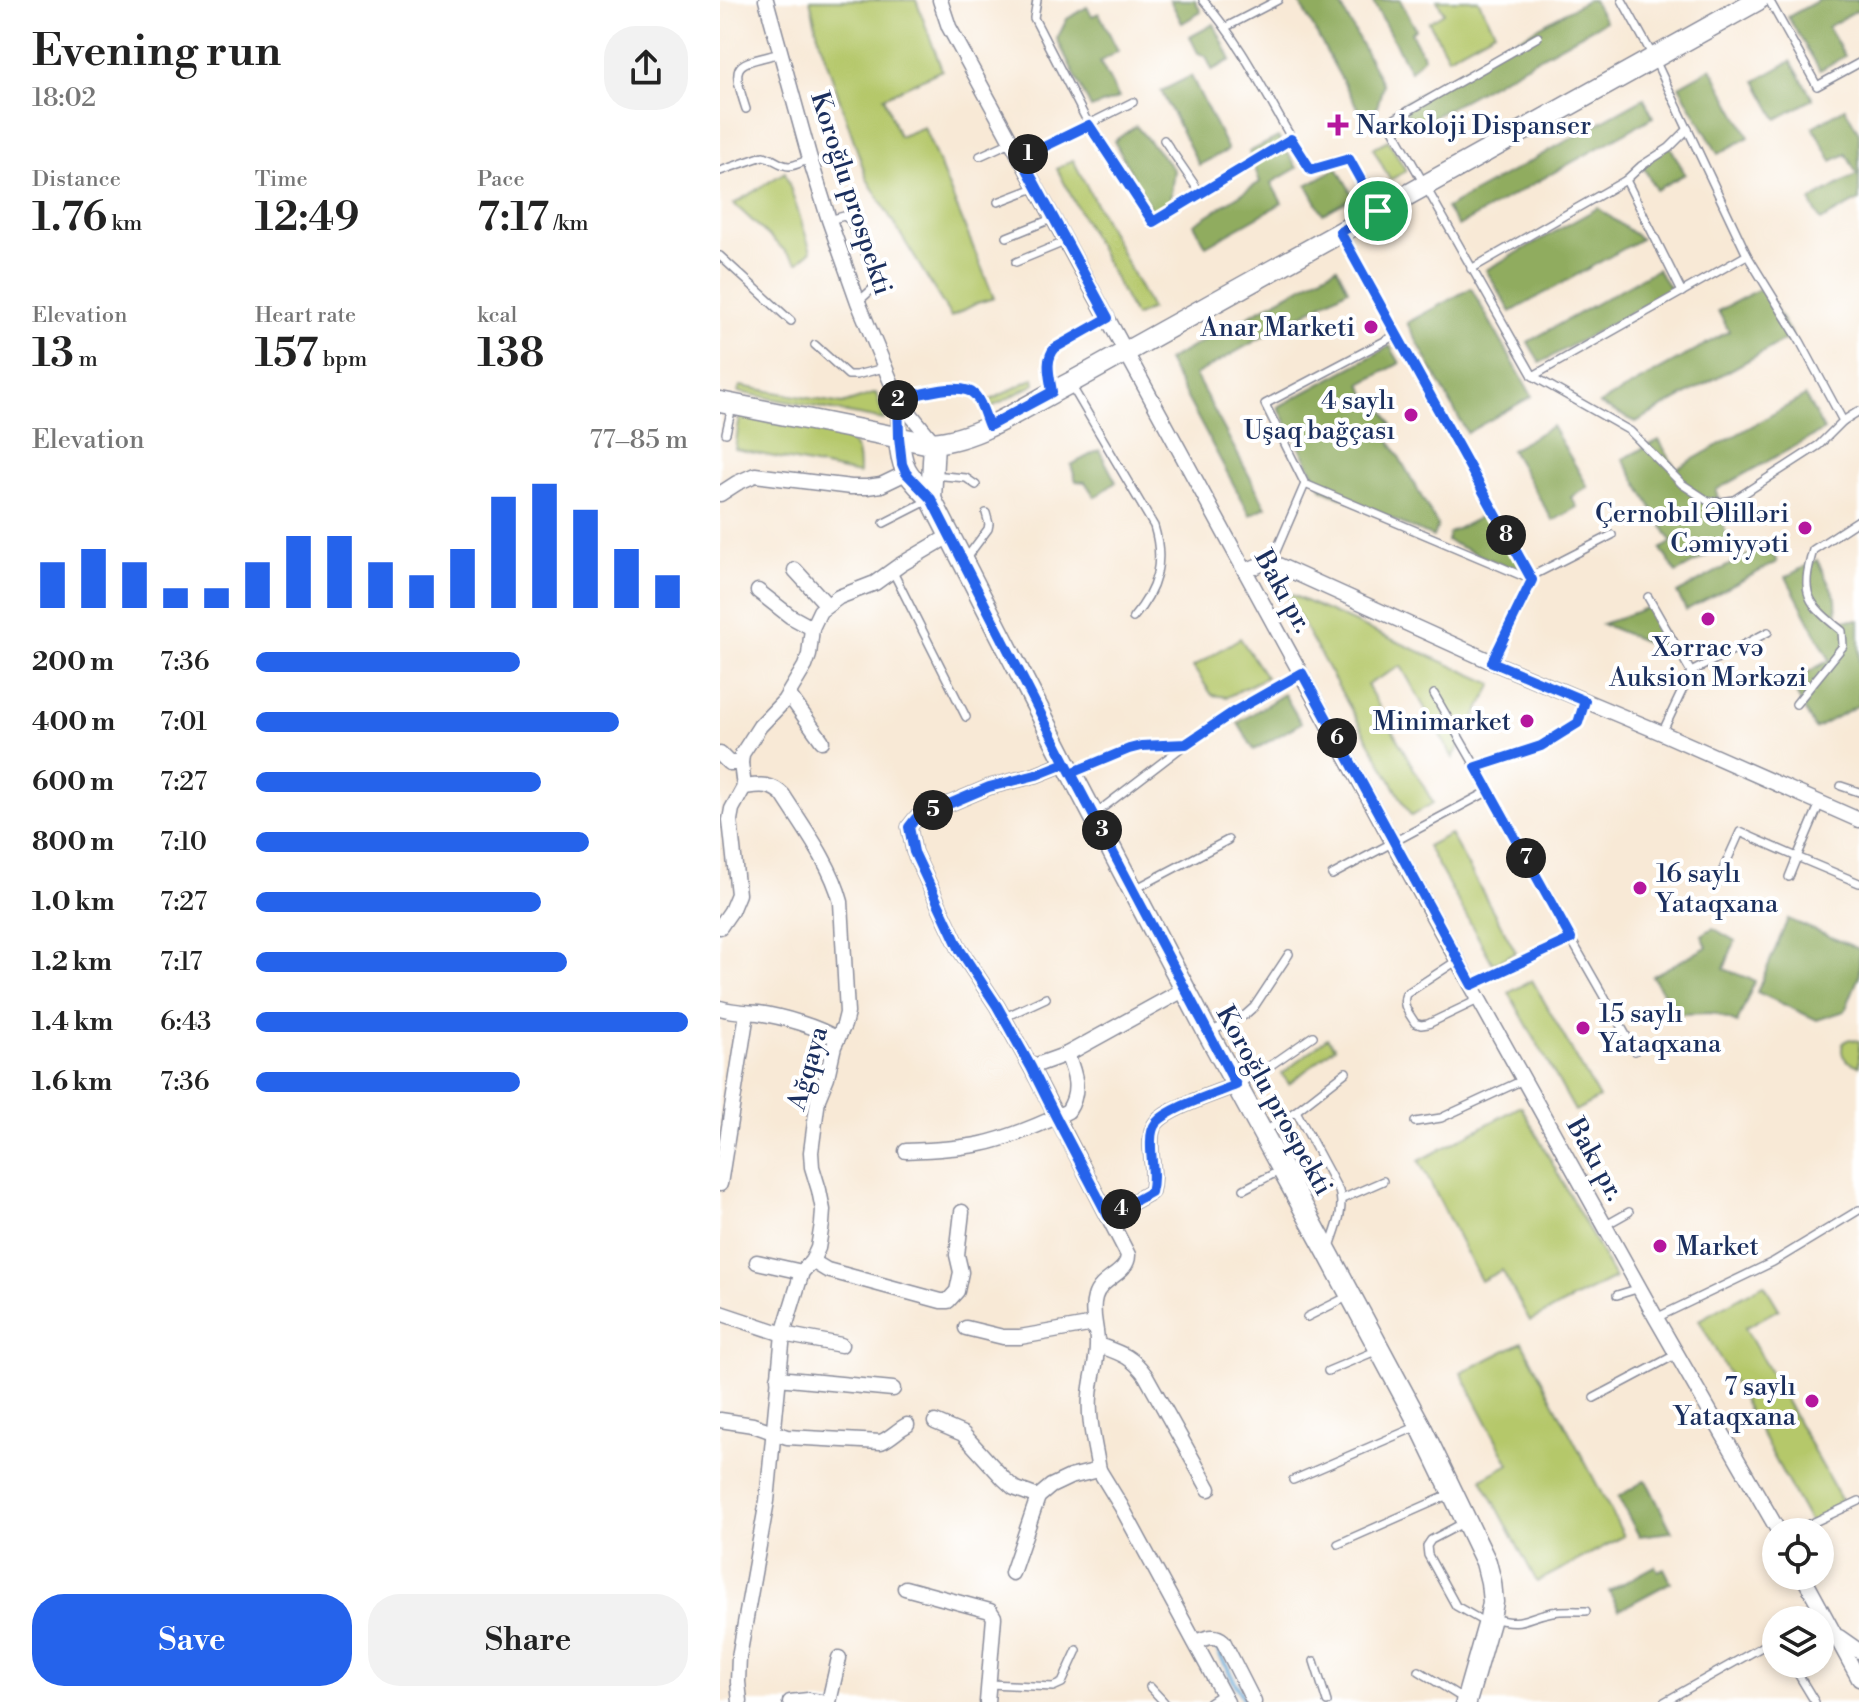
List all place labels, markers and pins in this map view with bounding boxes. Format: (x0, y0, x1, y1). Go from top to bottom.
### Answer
place label: Narkoloji Dispanser (1356, 110, 1591, 142)
marker: Narkoloji Dispanser (1327, 114, 1349, 136)
pin: 1 (1008, 134, 1048, 174)
pin (1344, 177, 1412, 245)
place label: Anar Marketi (1200, 312, 1355, 344)
marker: Anar Marketi (1362, 318, 1380, 336)
pin: 2 (878, 380, 918, 420)
place label: 4 saylı Uşaq bağçası (1244, 385, 1395, 447)
marker: 4 saylı Uşaq bağçası (1402, 406, 1420, 424)
place label: Çernobıl Əlilləri Cəmiyyəti (1595, 498, 1789, 560)
pin: 8 (1486, 515, 1526, 555)
marker: Çernobıl Əlilləri Cəmiyyəti (1796, 519, 1814, 537)
marker: Xərrac və Auksion Mərkəzi (1699, 610, 1717, 628)
place label: Xərrac və Auksion Mərkəzi (1608, 632, 1807, 694)
place label: Minimarket (1373, 706, 1511, 738)
marker: Minimarket (1518, 712, 1536, 730)
pin: 6 (1317, 718, 1357, 758)
pin: 5 (913, 790, 953, 830)
pin: 3 (1082, 810, 1122, 850)
pin: 7 (1506, 838, 1546, 878)
place label: 16 saylı Yataqxana (1654, 858, 1779, 920)
marker: 16 saylı Yataqxana (1631, 879, 1649, 897)
place label: 15 saylı Yataqxana (1597, 998, 1722, 1060)
marker: 15 saylı Yataqxana (1574, 1019, 1592, 1037)
pin: 4 (1101, 1189, 1141, 1229)
place label: Market (1676, 1231, 1759, 1263)
marker: Market (1651, 1237, 1669, 1255)
place label: 7 saylı Yataqxana (1672, 1371, 1797, 1433)
marker: 7 saylı Yataqxana (1803, 1392, 1821, 1410)

